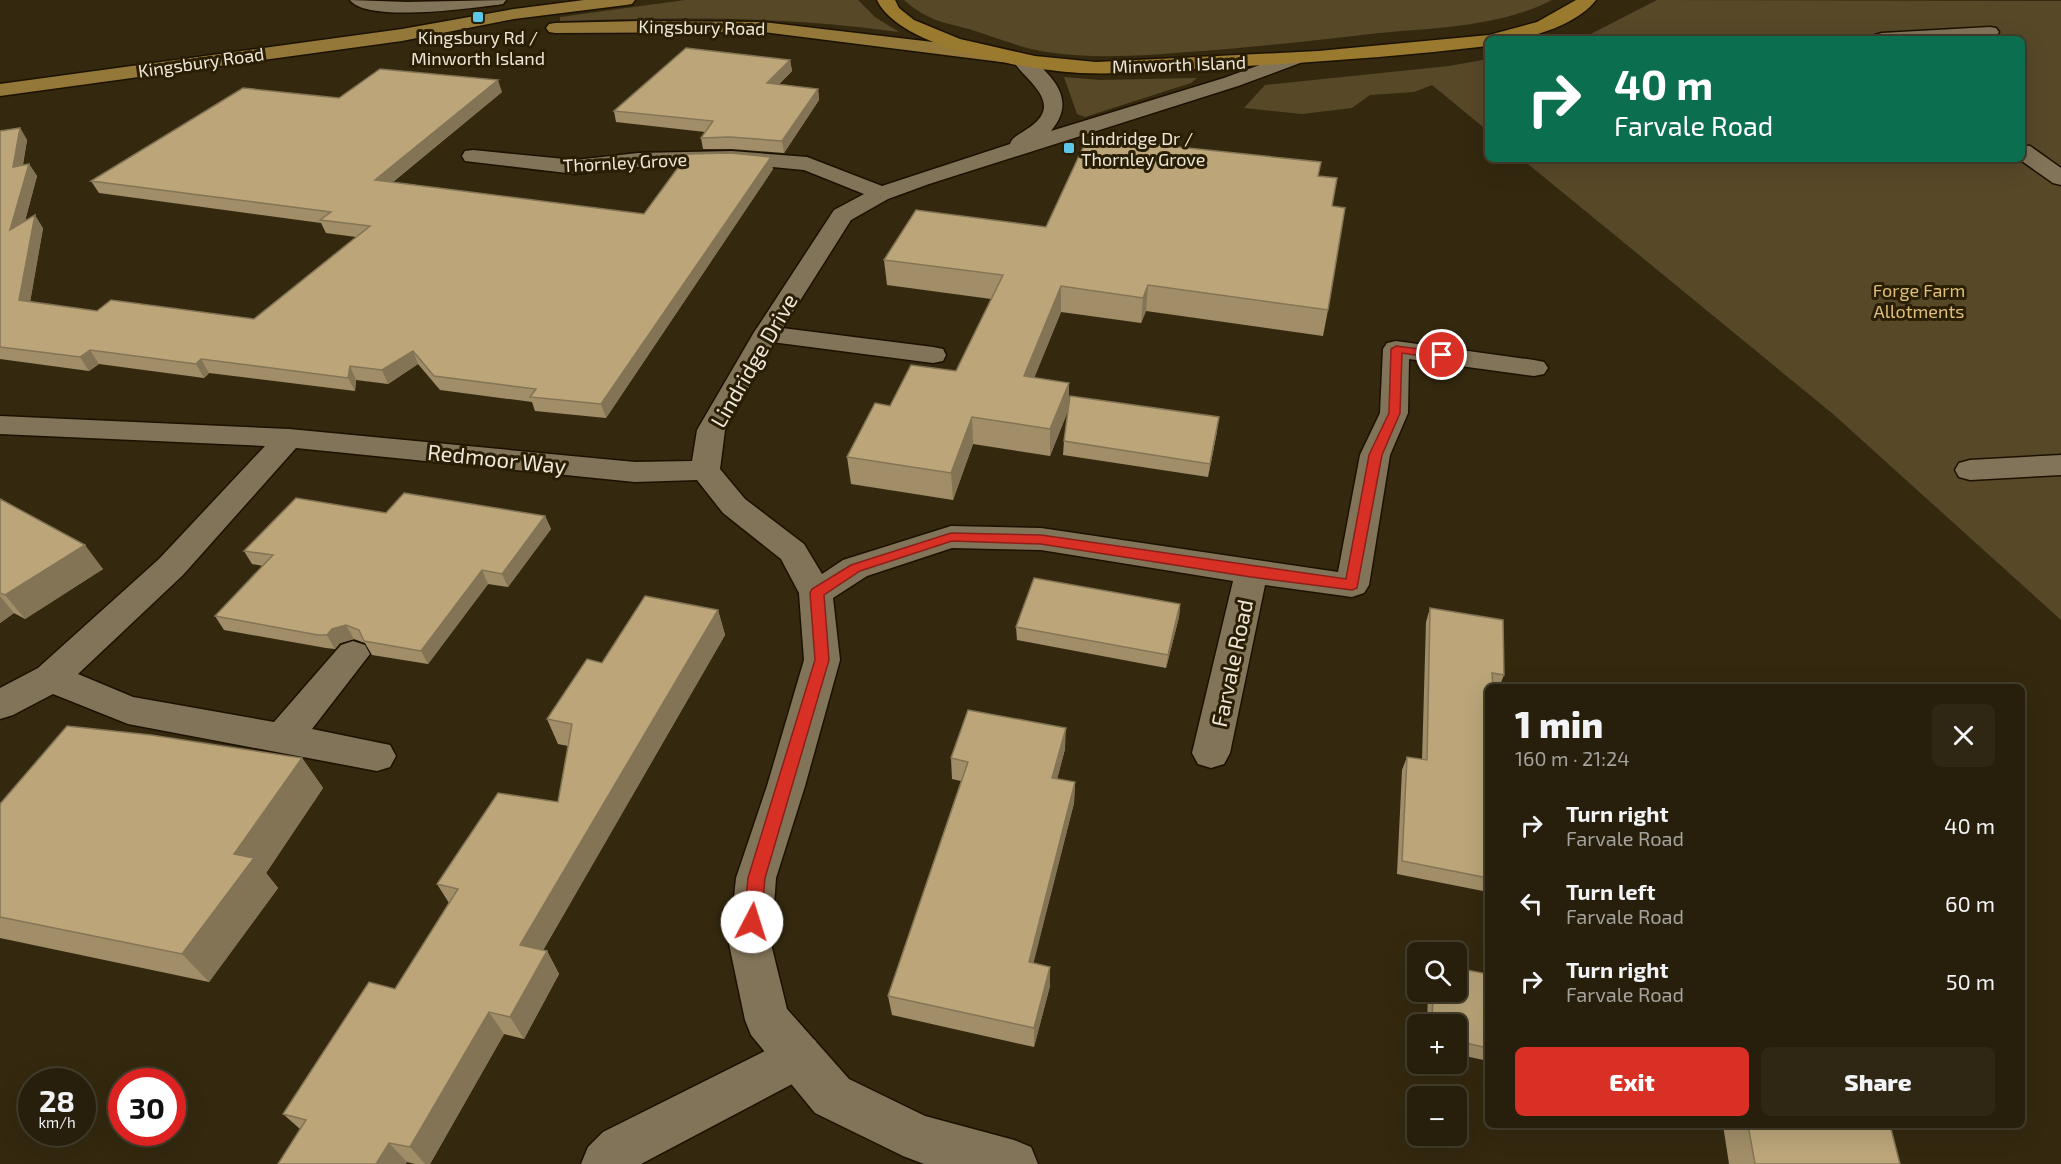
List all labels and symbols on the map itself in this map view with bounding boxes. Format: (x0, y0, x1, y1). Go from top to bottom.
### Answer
marker: Kingsbury Rd / Minworth Island (471, 10, 485, 24)
street label: Kingsbury Road (638, 15, 766, 39)
place label: Kingsbury Rd / Minworth Island (411, 26, 545, 69)
street label: Kingsbury Road (137, 42, 265, 82)
street label: Minworth Island (1112, 51, 1246, 77)
place label: Lindridge Dr / Thornley Grove (1081, 127, 1205, 170)
marker: Lindridge Dr / Thornley Grove (1062, 141, 1076, 155)
street label: Thornley Grove (562, 148, 688, 176)
park label: Forge Farm Allotments (1873, 279, 1965, 322)
street label: Lindridge Drive (704, 288, 802, 432)
pin (1416, 329, 1467, 380)
street label: Redmoor Way (426, 438, 568, 478)
street label: Farvale Road (1205, 597, 1257, 729)
position arrow (720, 890, 784, 954)
speed limit sign: 30 (108, 1068, 186, 1146)

